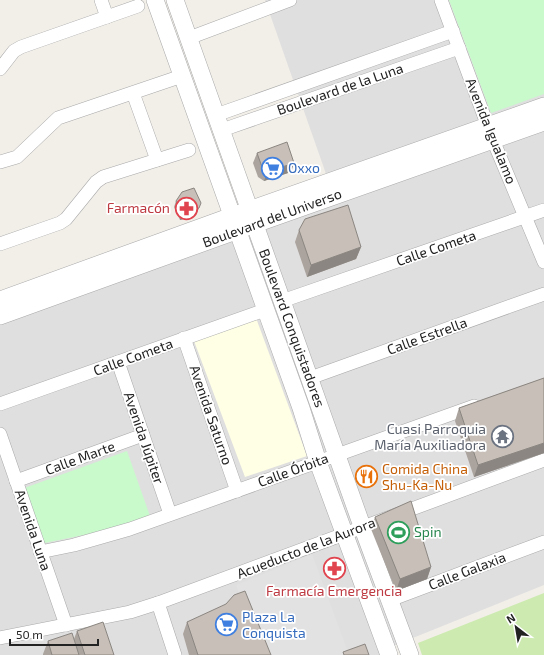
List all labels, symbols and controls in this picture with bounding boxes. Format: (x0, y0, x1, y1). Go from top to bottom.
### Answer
street label: Boulevard de la Luna (274, 59, 405, 118)
street label: Avenida Igualamo (462, 75, 521, 186)
supermarket icon: Oxxo (259, 155, 285, 181)
place label: Oxxo (288, 159, 320, 176)
street label: Boulevard del Universo (200, 184, 344, 251)
pharmacy icon: Farmacón (173, 195, 199, 221)
place label: Farmacón (107, 199, 170, 216)
street label: Calle Cometa (394, 226, 478, 269)
street label: Boulevard Conquistadores (256, 246, 329, 409)
street label: Calle Estrella (385, 313, 469, 358)
street label: Calle Cometa (91, 334, 175, 379)
street label: Avenida Saturno (186, 363, 236, 467)
street label: Avenida Júpiter (121, 390, 168, 486)
place label: Cuasi Parroquia María Auxiliadora (374, 420, 486, 453)
temple icon: Cuasi Parroquia María Auxiliadora (489, 424, 515, 450)
street label: Calle Marte (43, 437, 117, 478)
street label: Calle Órbita (255, 449, 331, 490)
place label: Comida China Shu-Ka-Nu (382, 460, 468, 493)
restaurant icon: Comida China Shu-Ka-Nu (353, 464, 379, 490)
street label: Avenida Luna (12, 487, 55, 573)
street label: Acueducto de la Aurora (234, 513, 377, 582)
sports icon: Spin (386, 519, 412, 545)
place label: Spin (414, 523, 442, 540)
street label: Calle Galaxia (426, 548, 508, 593)
pharmacy icon: Farmacía Emergencia (321, 556, 347, 582)
place label: Farmacía Emergencia (266, 582, 402, 599)
north arrow (496, 607, 536, 647)
place label: Plaza La Conquista (242, 608, 306, 641)
text: N (504, 610, 517, 626)
supermarket icon: Plaza La Conquista (213, 612, 239, 638)
scale bar (10, 621, 98, 647)
text: 50 m (16, 627, 43, 641)

